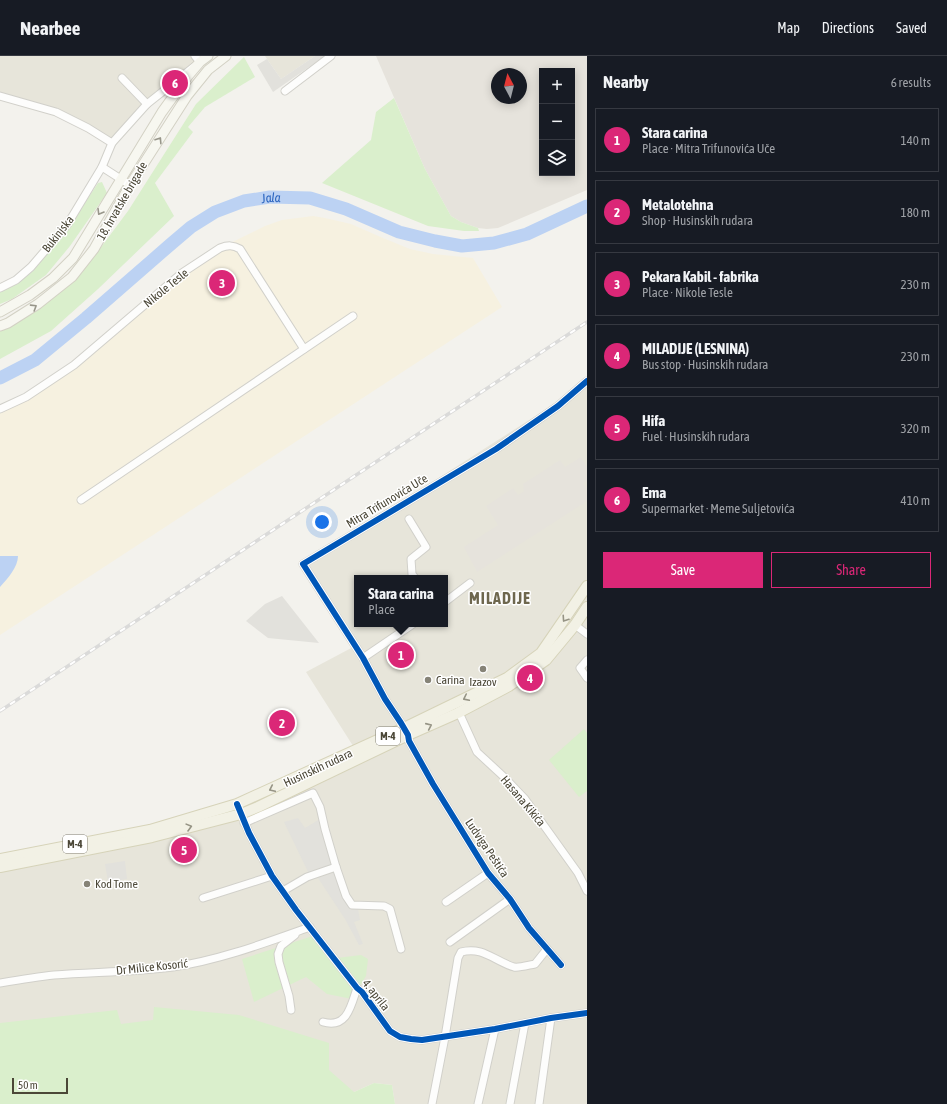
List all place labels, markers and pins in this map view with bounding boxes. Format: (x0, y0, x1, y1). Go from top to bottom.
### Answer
pin: 6 (162, 68, 188, 98)
pin: 3 (209, 268, 235, 298)
pin: 1 (388, 640, 414, 670)
pin: 4 (517, 663, 543, 693)
marker: Izazov (478, 664, 488, 674)
place label: Carina (436, 673, 465, 687)
marker: Carina (423, 675, 433, 685)
place label: Izazov (469, 675, 497, 689)
pin: 2 (269, 708, 295, 738)
pin: 5 (171, 835, 197, 865)
place label: Kod Tome (95, 877, 138, 891)
marker: Kod Tome (82, 879, 92, 889)

